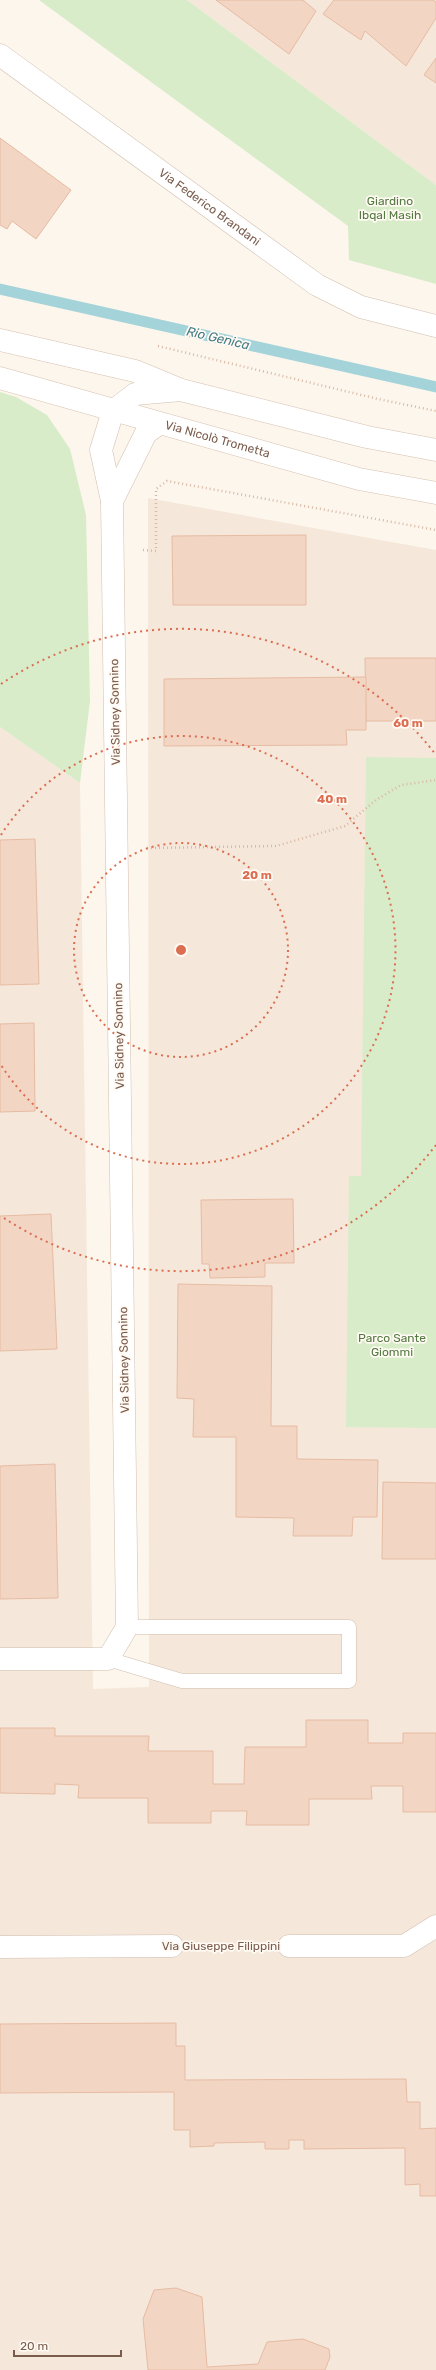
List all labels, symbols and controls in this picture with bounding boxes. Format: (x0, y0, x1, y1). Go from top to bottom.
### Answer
street label: Via Federico Brandani (156, 166, 263, 249)
park label: Giardino Ibqal Masih (359, 194, 421, 222)
water label: Rio Genica (185, 323, 251, 353)
street label: Via Nicolò Trometta (164, 418, 272, 461)
street label: Via Sidney Sonnino (107, 658, 123, 765)
text: 60 m (393, 716, 423, 730)
text: 40 m (317, 792, 347, 806)
text: 20 m (242, 868, 272, 882)
centre of rings (174, 943, 188, 957)
street label: Via Sidney Sonnino (111, 982, 127, 1089)
street label: Via Sidney Sonnino (116, 1306, 132, 1413)
park label: Parco Sante Giommi (358, 1331, 426, 1359)
street label: Via Giuseppe Filippini (162, 1939, 280, 1953)
scale bar (14, 2332, 121, 2358)
text: 20 m (20, 2339, 48, 2353)

